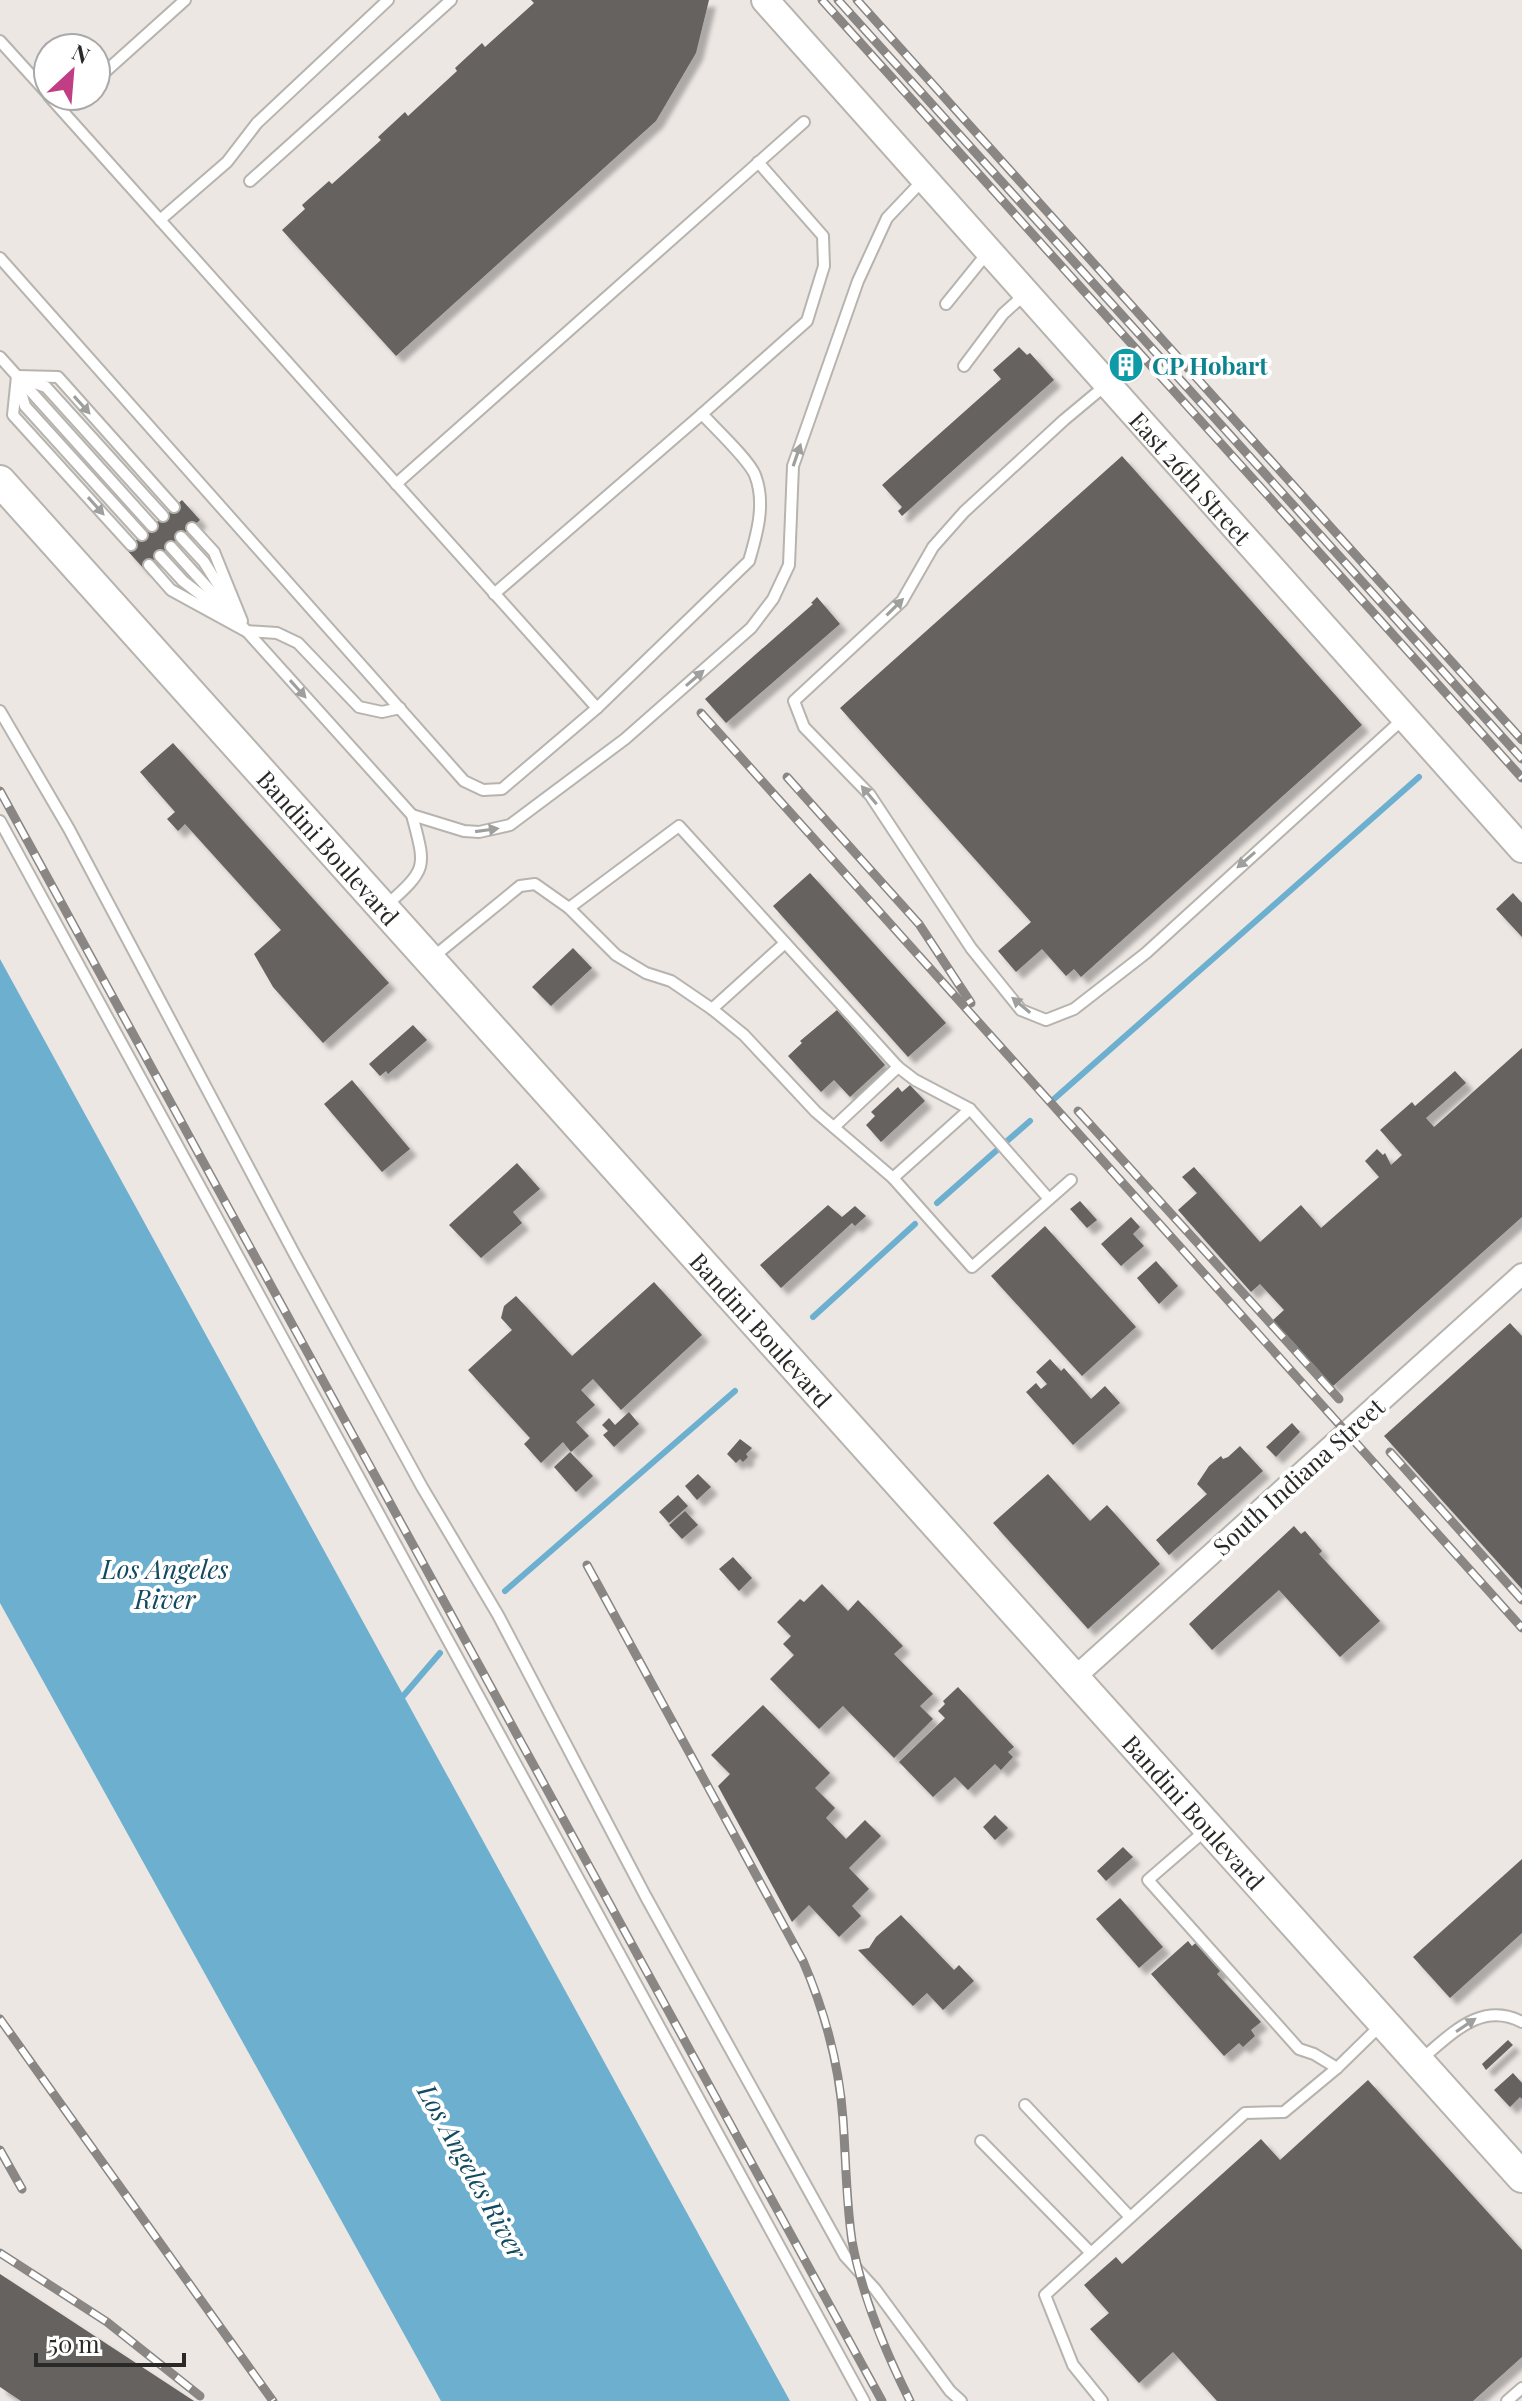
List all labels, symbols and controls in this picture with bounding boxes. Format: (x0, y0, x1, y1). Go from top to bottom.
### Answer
north arrow (32, 32, 112, 112)
text: N (67, 36, 95, 70)
building icon: CP Hobart (1107, 346, 1145, 384)
place label: CP Hobart (1152, 349, 1268, 381)
one-way arrow (73, 396, 91, 415)
street label: East 26th Street (1123, 404, 1259, 552)
one-way arrow (791, 443, 803, 467)
one-way arrow (86, 496, 104, 515)
one-way arrow (885, 598, 903, 617)
one-way arrow (685, 669, 704, 687)
one-way arrow (289, 679, 307, 698)
street label: Bandini Boulevard (251, 763, 407, 932)
one-way arrow (861, 786, 878, 806)
one-way arrow (475, 823, 500, 836)
one-way arrow (1237, 851, 1257, 868)
one-way arrow (1011, 997, 1031, 1014)
street label: Bandini Boulevard (683, 1245, 839, 1414)
street label: South Indiana Street (1205, 1390, 1391, 1562)
water label: Los Angeles River (101, 1551, 229, 1616)
street label: Bandini Boulevard (1116, 1727, 1272, 1896)
one-way arrow (1455, 2017, 1476, 2032)
water label: Los Angeles River (410, 2076, 536, 2265)
scale bar (36, 2317, 184, 2367)
text: 50 m (48, 2327, 100, 2359)

